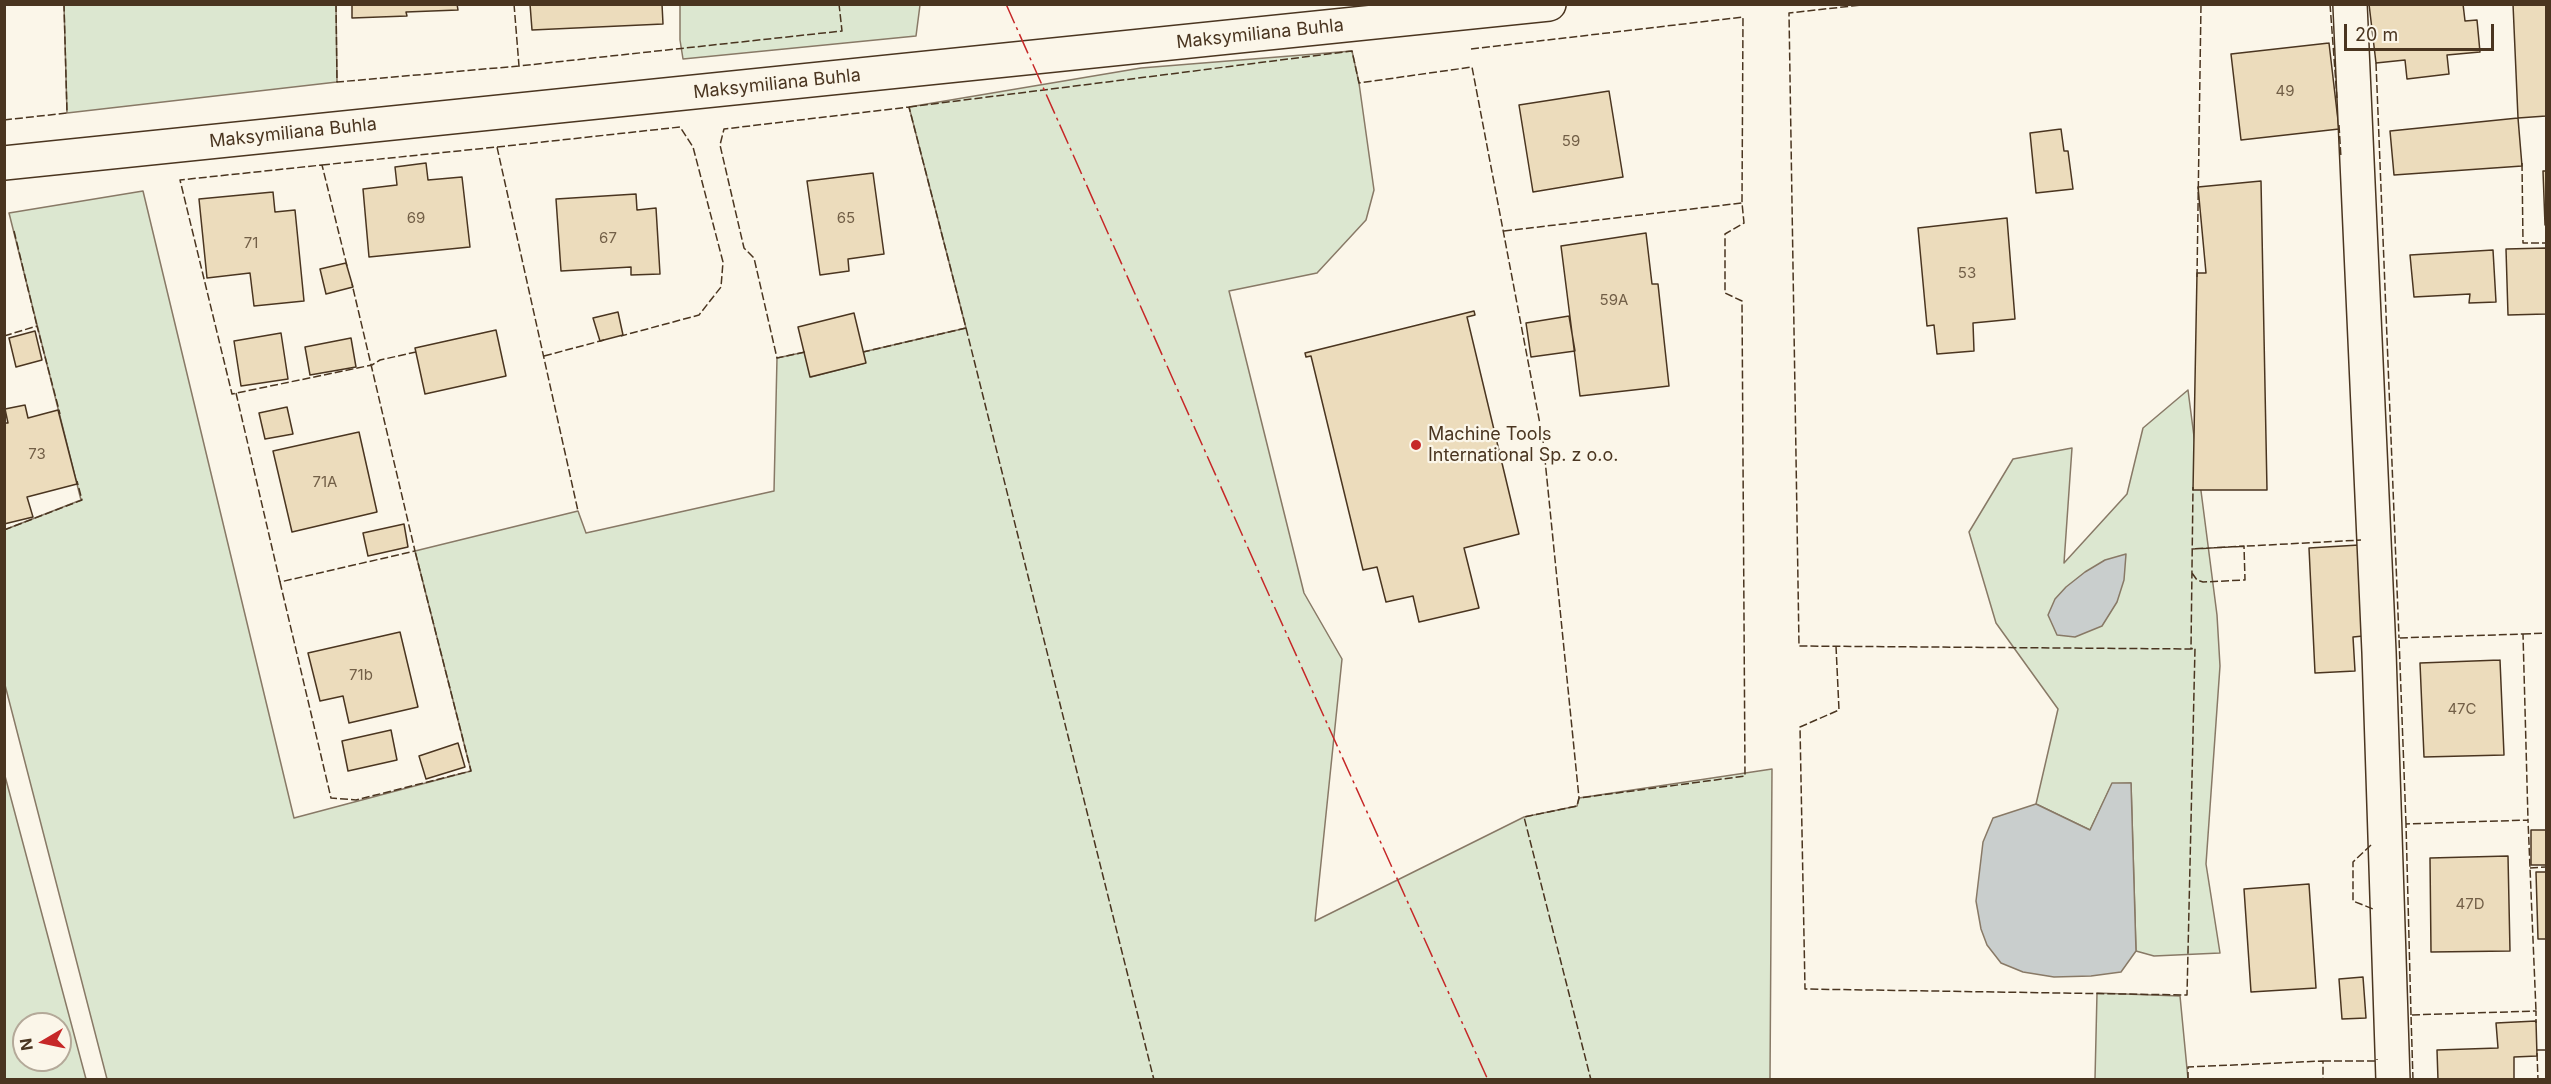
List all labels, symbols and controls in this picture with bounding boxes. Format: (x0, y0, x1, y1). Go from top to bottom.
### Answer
scale bar (2347, 12, 2497, 50)
street label: Maksymiliana Buhla (1175, 14, 1345, 54)
text: 20 m (2355, 24, 2398, 45)
street label: Maksymiliana Buhla (692, 64, 862, 104)
house number: 49 (2276, 82, 2294, 100)
street label: Maksymiliana Buhla (208, 113, 378, 153)
house number: 59 (1562, 132, 1580, 150)
house number: 69 (407, 209, 425, 227)
house number: 65 (837, 209, 855, 227)
house number: 67 (599, 229, 617, 247)
house number: 71 (244, 234, 258, 252)
house number: 53 (1958, 264, 1976, 282)
house number: 59A (1600, 291, 1628, 309)
place label: Machine Tools International Sp. z o.o. (1428, 424, 1618, 466)
marker: Machine Tools International Sp. z o.o. (1409, 438, 1423, 452)
house number: 73 (28, 445, 46, 463)
house number: 71A (313, 473, 337, 491)
house number: 71b (349, 666, 373, 684)
house number: 47C (2447, 700, 2477, 718)
house number: 47D (2455, 895, 2485, 913)
north arrow (12, 1012, 72, 1072)
text: N (15, 1037, 37, 1052)

